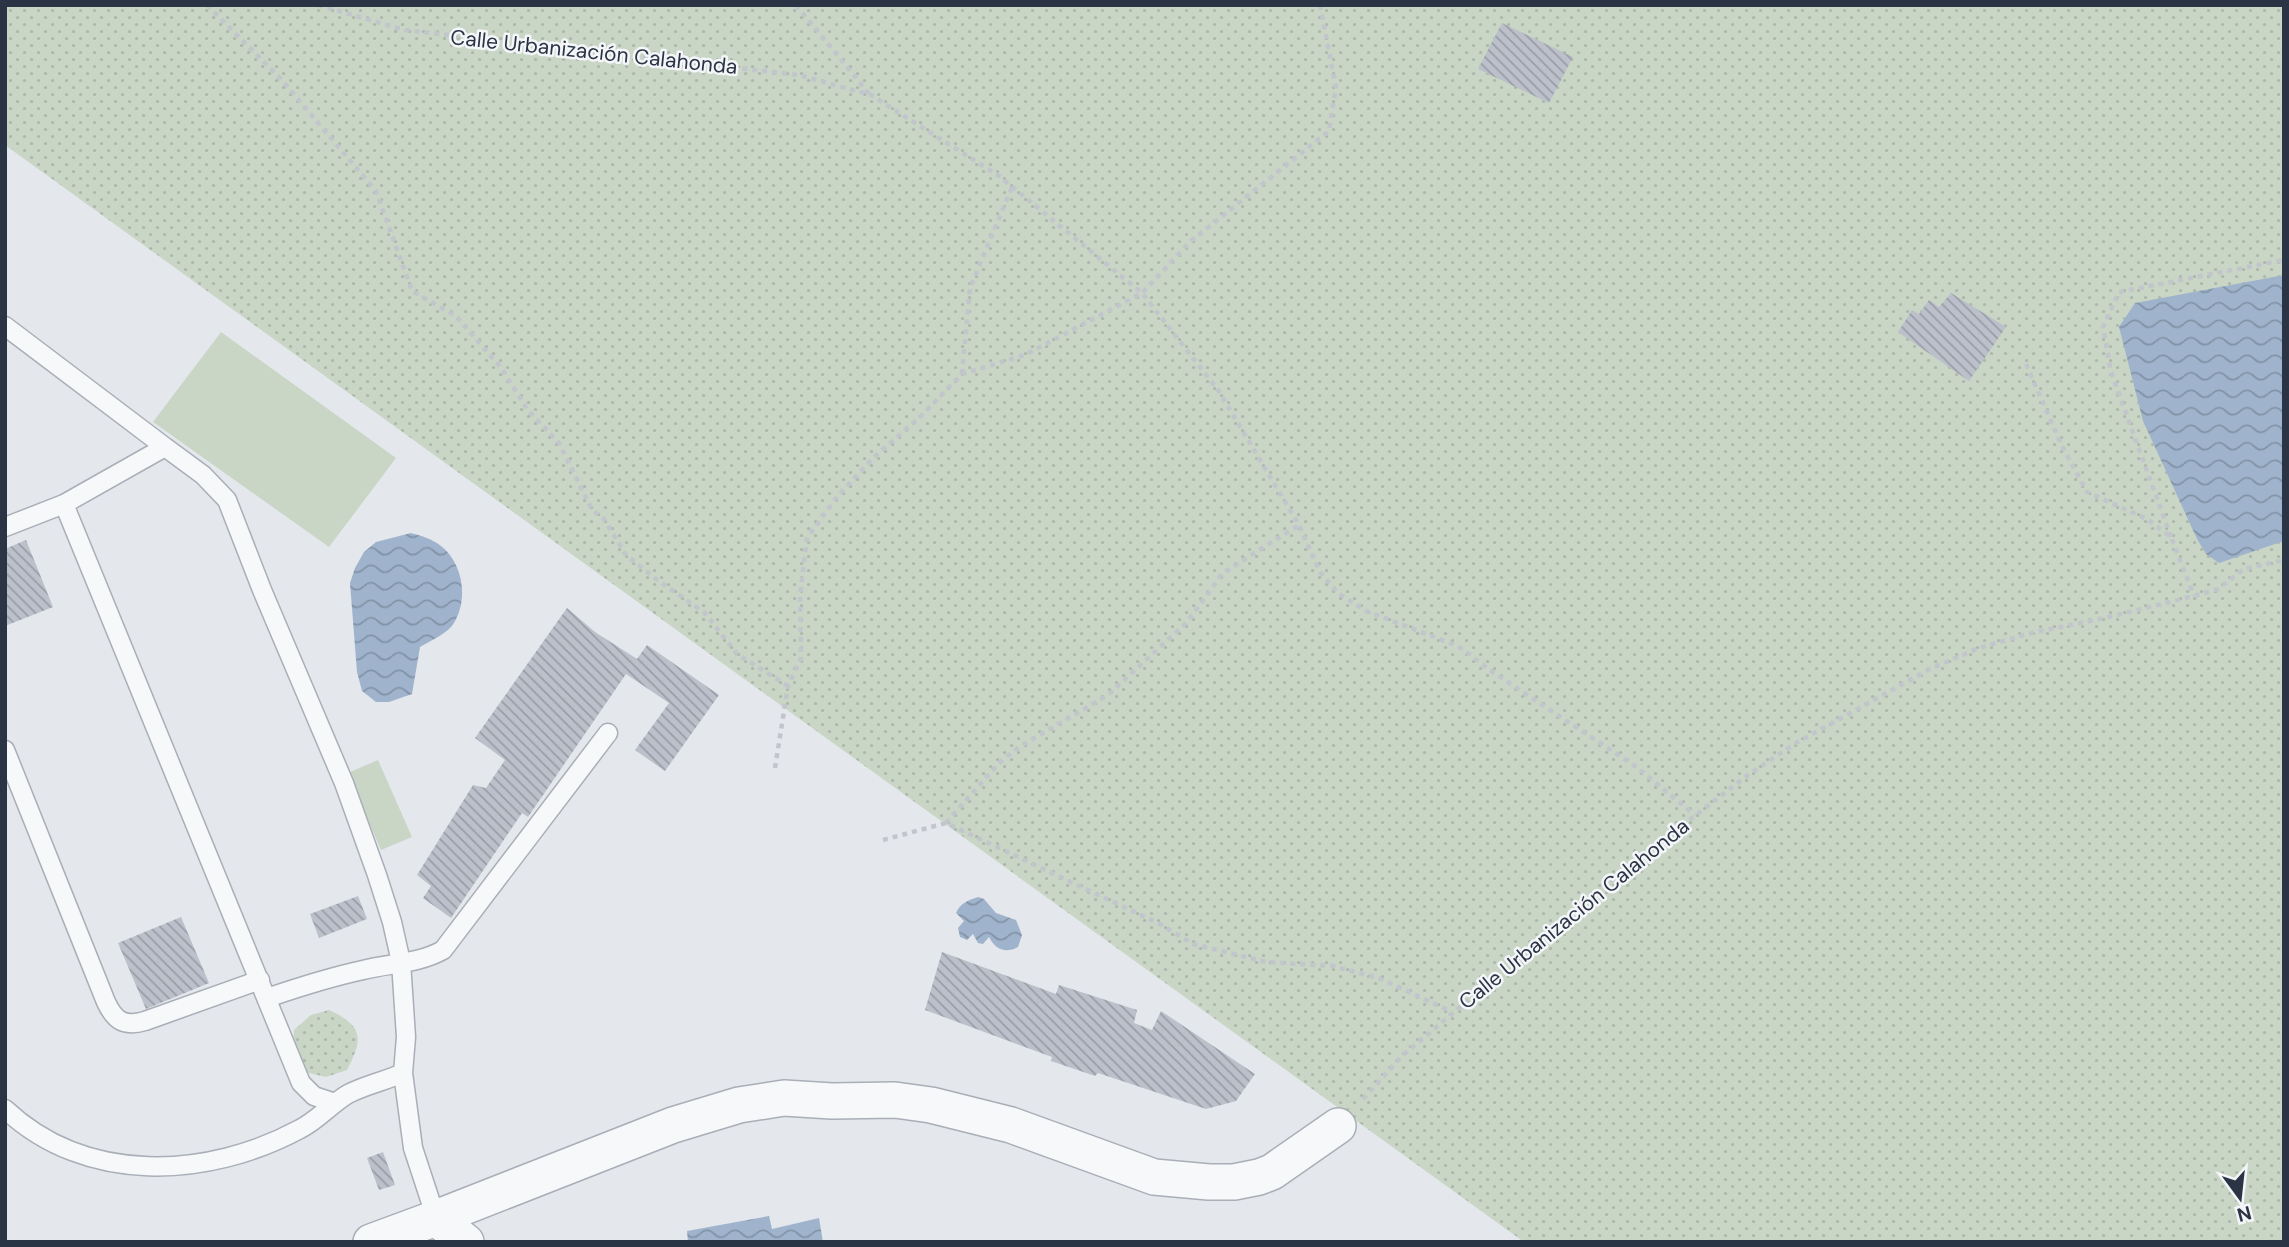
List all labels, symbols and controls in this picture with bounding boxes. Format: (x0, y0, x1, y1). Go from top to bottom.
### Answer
street label: Calle Urbanización Calahonda (449, 23, 739, 81)
street label: Calle Urbanización Calahonda (1453, 812, 1695, 1016)
north arrow (2205, 1163, 2275, 1233)
text: N (2234, 1200, 2254, 1228)

